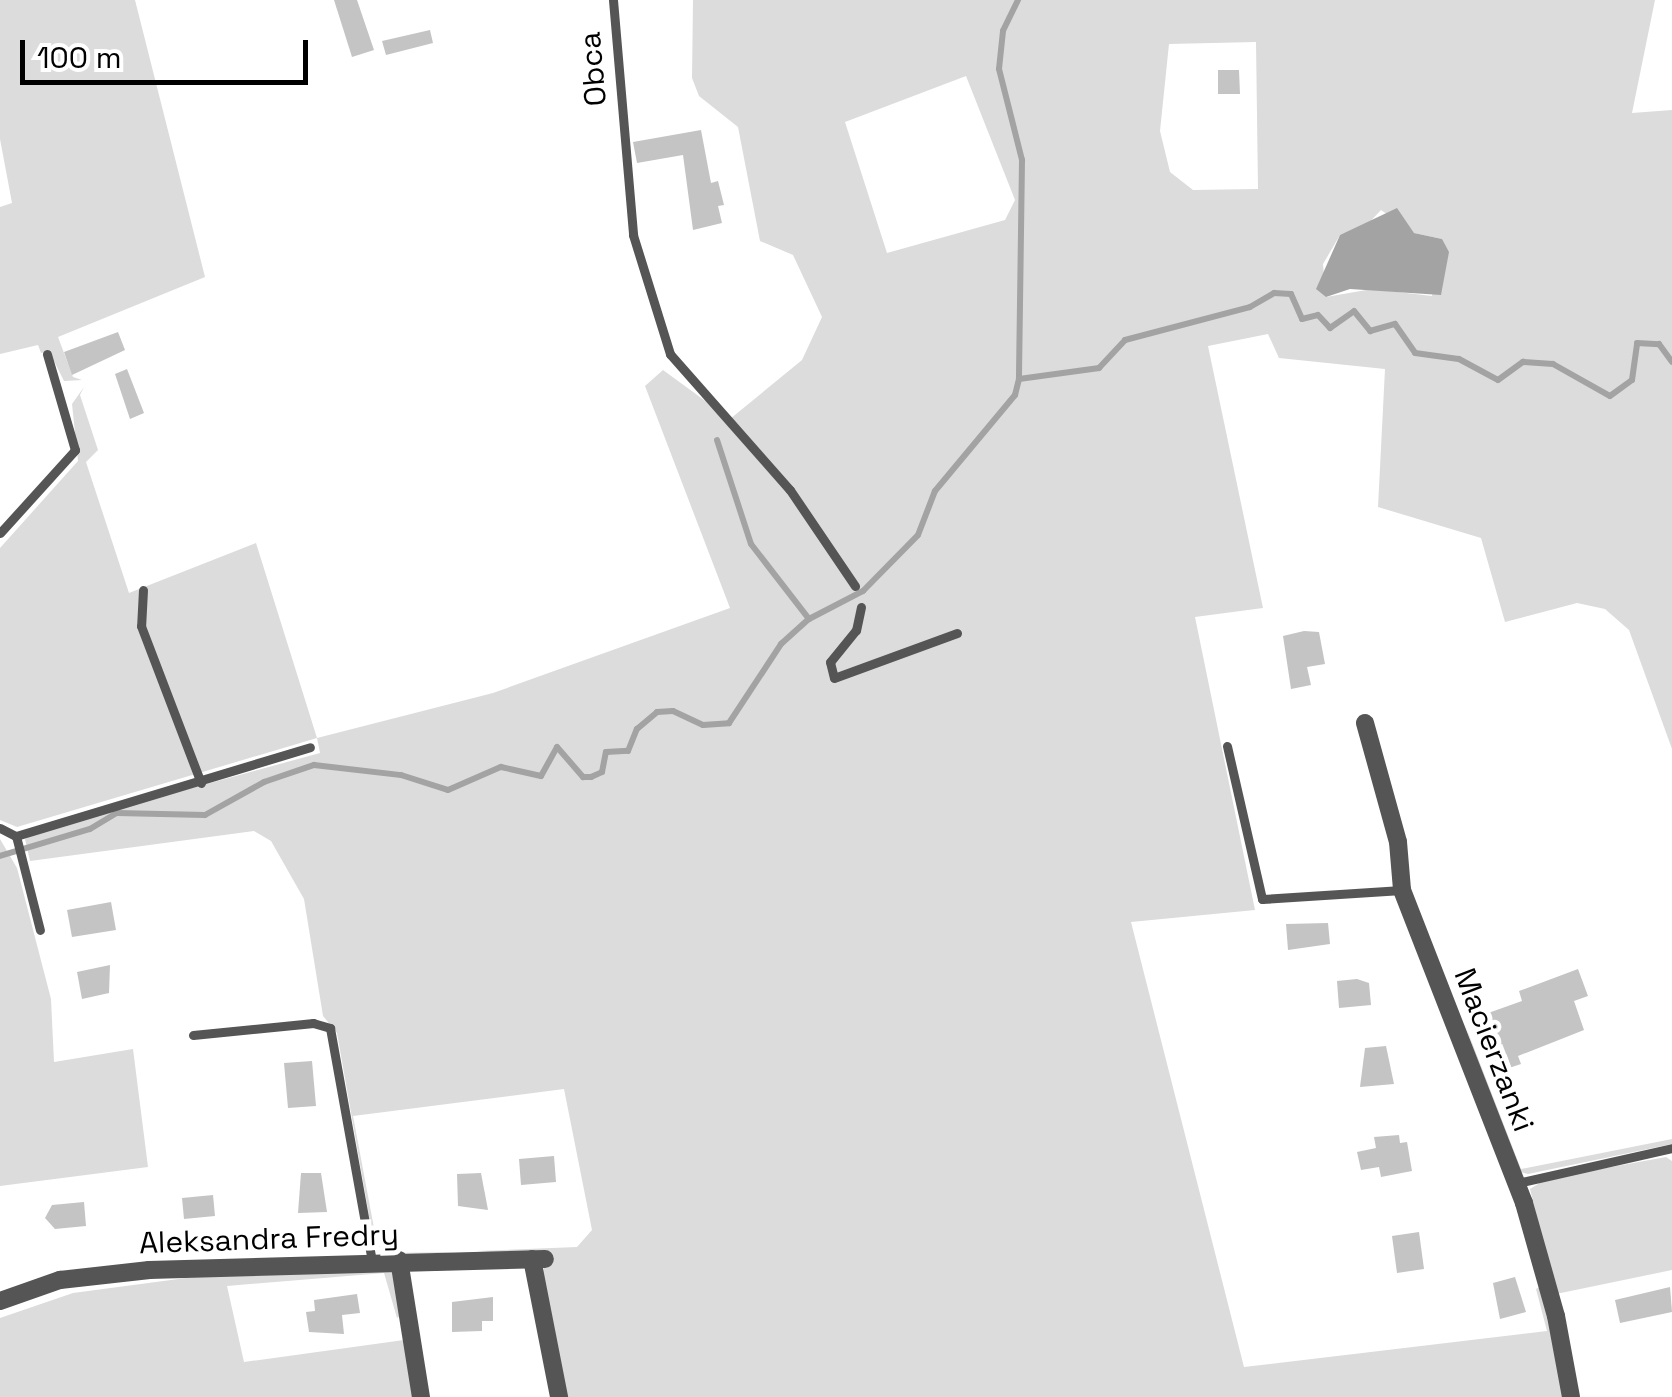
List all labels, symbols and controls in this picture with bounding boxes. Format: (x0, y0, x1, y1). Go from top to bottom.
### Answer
scale bar (25, 20, 312, 82)
street label: Obca (572, 30, 614, 108)
text: 100 m (37, 38, 122, 77)
street label: Macierzanki (1446, 963, 1542, 1137)
street label: Aleksandra Fredry (138, 1216, 400, 1262)

